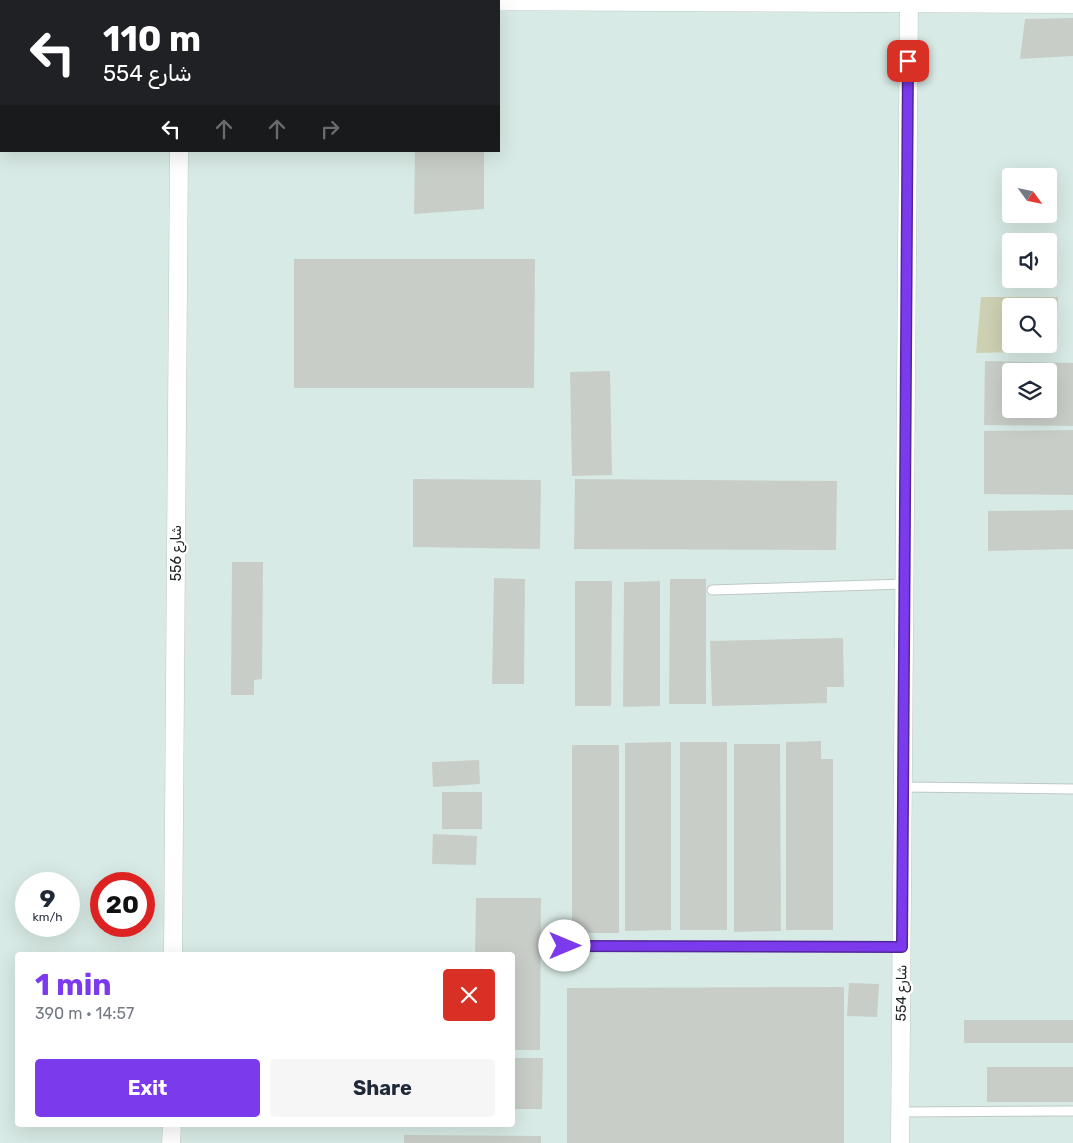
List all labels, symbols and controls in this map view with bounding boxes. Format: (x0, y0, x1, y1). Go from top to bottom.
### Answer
text: 110 m (103, 18, 201, 60)
icon: left (20, 20, 85, 85)
pin (887, 40, 929, 82)
icon: arrive (894, 47, 922, 75)
text: شارع 554 (103, 60, 192, 87)
icon: left (157, 115, 185, 143)
icon: ahead (210, 115, 238, 143)
icon: ahead (263, 115, 291, 143)
icon: right (316, 115, 344, 143)
north arrow (1002, 168, 1058, 222)
map controls (1002, 168, 1057, 418)
button: sound (1002, 233, 1057, 288)
button: search (1002, 298, 1057, 353)
button: layers (1002, 363, 1057, 418)
street label: شارع 556 (168, 525, 187, 581)
speed limit sign: 20 (90, 872, 155, 937)
text: 9 (39, 884, 56, 913)
text: km/h (33, 910, 62, 924)
position arrow (538, 919, 590, 971)
street label: شارع 554 (893, 965, 912, 1022)
text: 1 min (35, 967, 112, 1003)
button: close (443, 969, 495, 1021)
text: 390 m · 14:57 (35, 1004, 134, 1023)
button: Exit (35, 1059, 260, 1117)
button: Share (270, 1059, 495, 1117)

